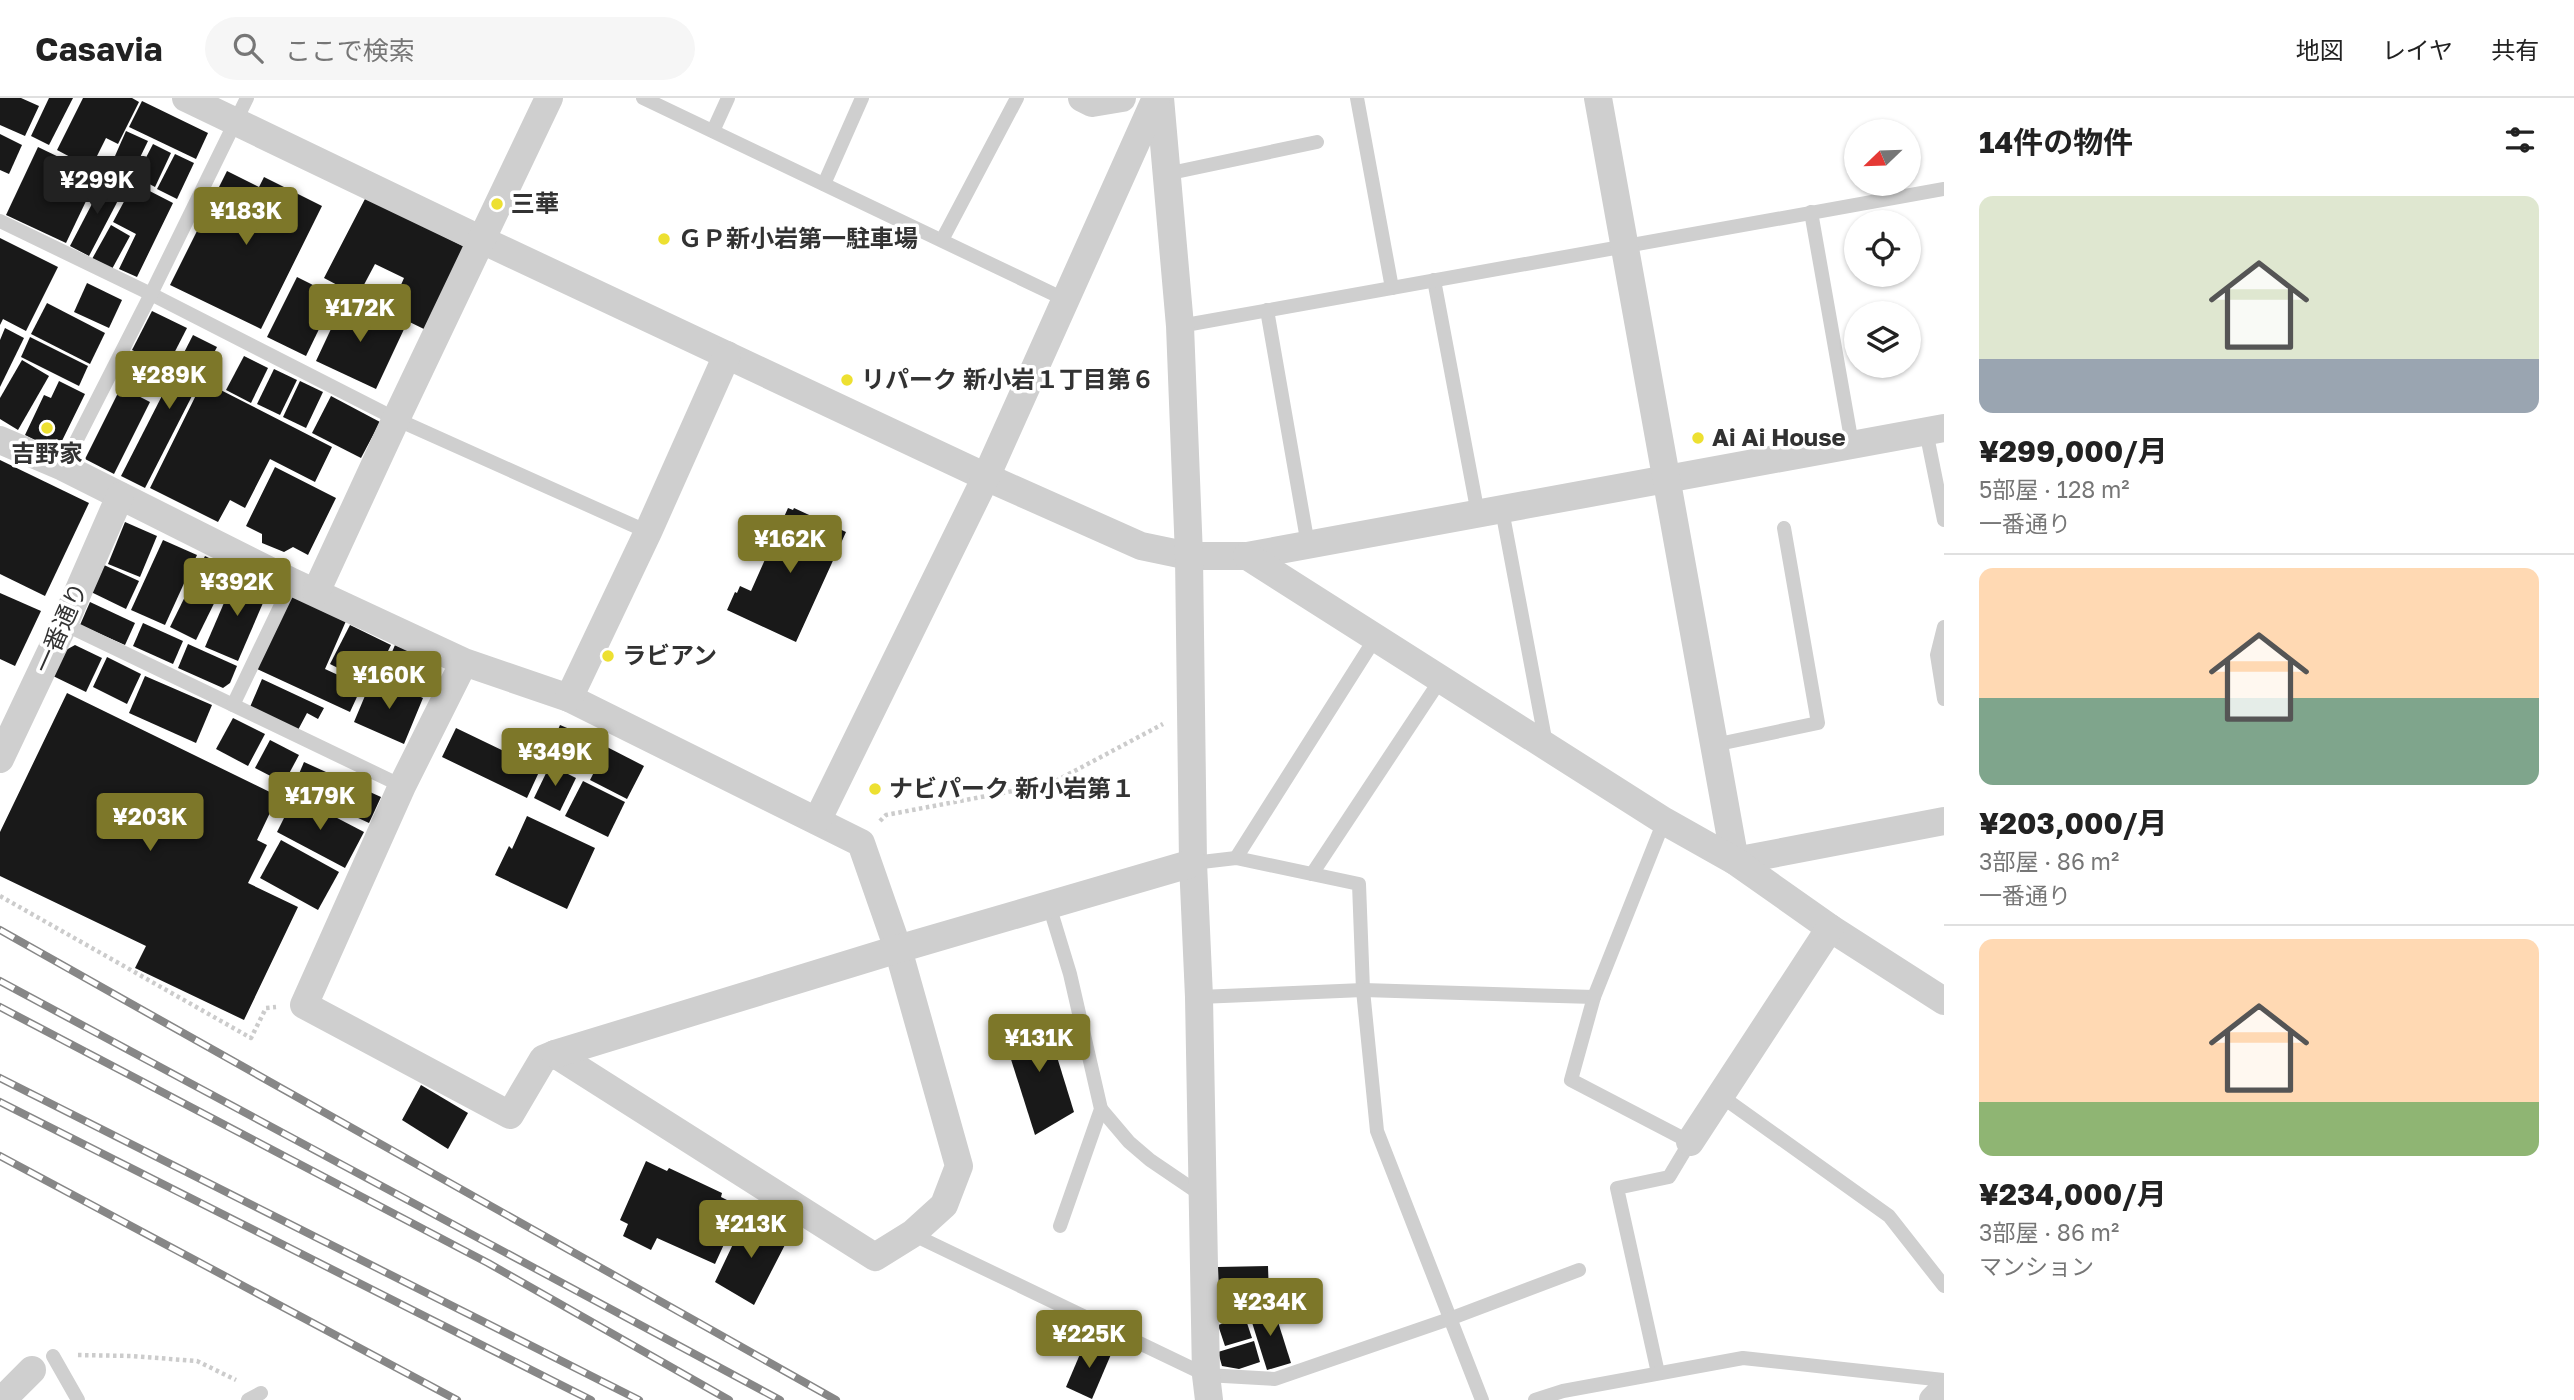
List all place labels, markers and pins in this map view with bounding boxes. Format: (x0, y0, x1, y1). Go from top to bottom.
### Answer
pin: ¥299K (48, 156, 146, 216)
pin: ¥183K (197, 188, 295, 247)
place label: 三華 (511, 188, 559, 217)
marker: 三華 (489, 196, 505, 212)
place label: ＧＰ新小岩第一駐車場 (678, 223, 918, 252)
marker: ＧＰ新小岩第一駐車場 (656, 231, 672, 247)
pin: ¥172K (311, 285, 409, 344)
pin: ¥289K (120, 352, 218, 411)
place label: リパーク 新小岩１丁目第６ (861, 364, 1155, 393)
marker: リパーク 新小岩１丁目第６ (839, 372, 855, 388)
marker: 吉野家 (39, 420, 55, 436)
place label: Ai Ai House (1712, 422, 1846, 451)
marker: Ai Ai House (1690, 430, 1706, 446)
place label: 吉野家 (11, 438, 83, 467)
pin: ¥162K (741, 516, 839, 575)
pin: ¥392K (188, 559, 286, 618)
place label: ラビアン (622, 640, 717, 669)
marker: ラビアン (600, 648, 616, 664)
pin: ¥160K (340, 652, 438, 711)
pin: ¥349K (506, 728, 604, 788)
pin: ¥179K (271, 772, 369, 832)
place label: ナビパーク 新小岩第１ (889, 773, 1135, 802)
marker: ナビパーク 新小岩第１ (867, 781, 883, 797)
pin: ¥203K (101, 794, 199, 853)
pin: ¥131K (990, 1014, 1088, 1074)
pin: ¥213K (702, 1200, 800, 1260)
pin: ¥234K (1221, 1278, 1319, 1338)
pin: ¥225K (1040, 1310, 1138, 1370)

